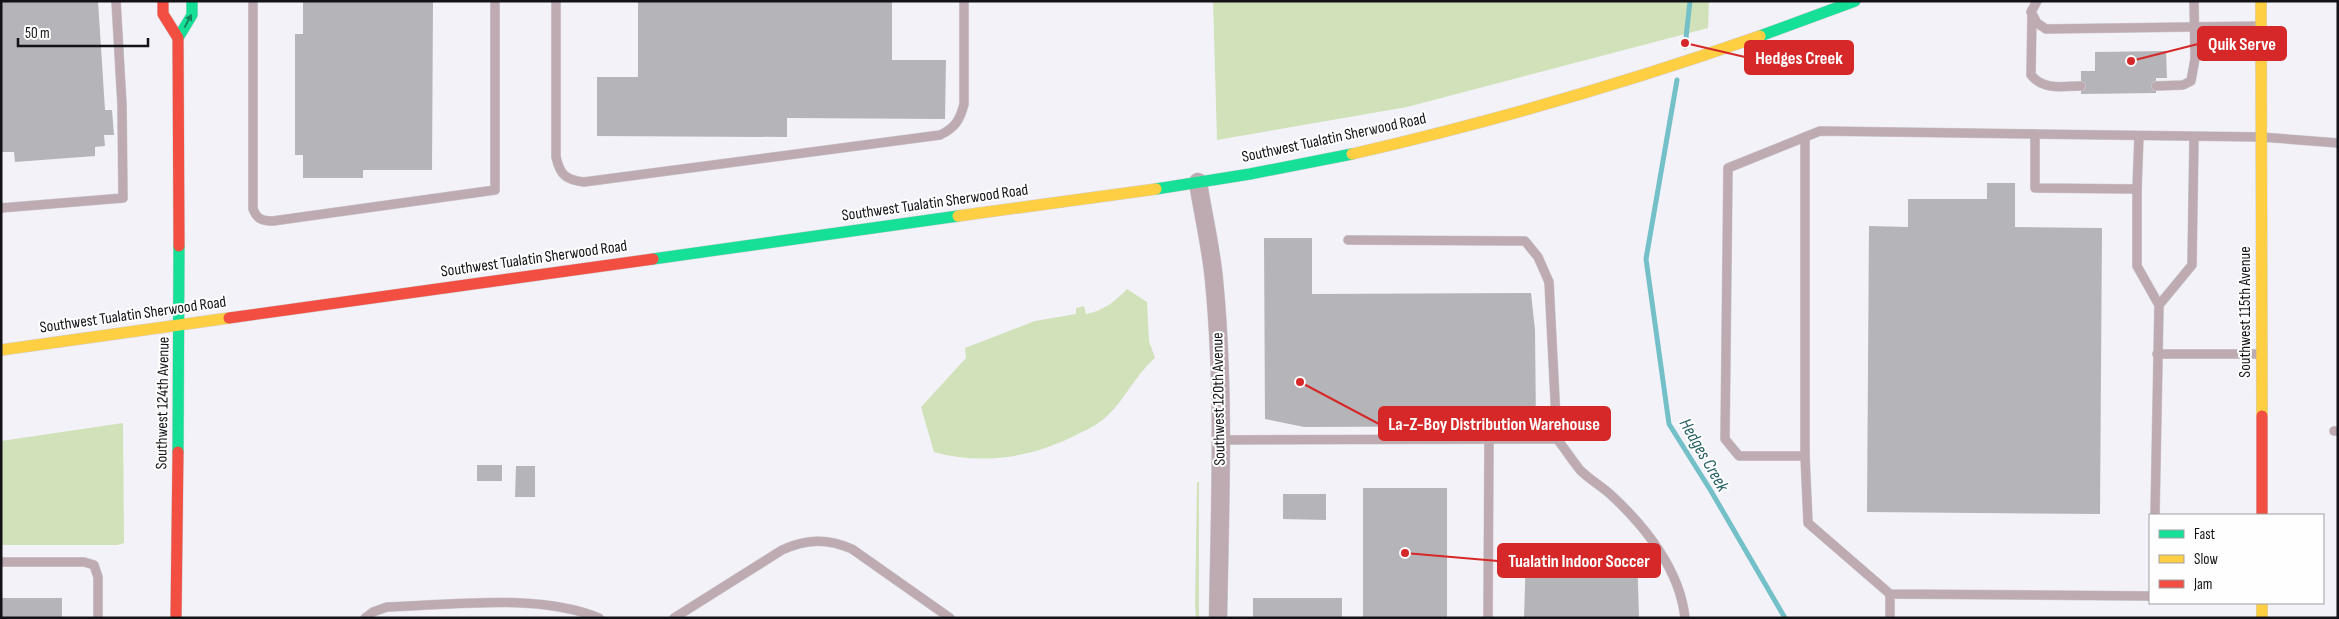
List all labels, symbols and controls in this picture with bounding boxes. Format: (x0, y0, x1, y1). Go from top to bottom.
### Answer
one-way arrow (184, 13, 192, 28)
scale bar (18, 15, 148, 47)
text: 50 m (25, 24, 50, 43)
callout: Quik Serve (2198, 27, 2286, 60)
text: Quik Serve (2208, 34, 2276, 55)
callout: Hedges Creek (1745, 41, 1853, 74)
text: Hedges Creek (1755, 48, 1843, 69)
street label: Southwest Tualatin Sherwood Road (1240, 109, 1428, 167)
street label: Southwest Tualatin Sherwood Road (841, 181, 1029, 225)
street label: Southwest Tualatin Sherwood Road (440, 237, 628, 281)
street label: Southwest 115th Avenue (2236, 246, 2255, 378)
street label: Southwest Tualatin Sherwood Road (39, 293, 227, 337)
street label: Southwest 120th Avenue (1208, 332, 1230, 466)
street label: Southwest 124th Avenue (152, 336, 174, 470)
callout: La-Z-Boy Distribution Warehouse (1379, 407, 1610, 440)
text: La-Z-Boy Distribution Warehouse (1388, 414, 1600, 435)
water label: Hedges Creek (1675, 415, 1734, 496)
legend (2149, 514, 2324, 604)
text: Fast (2194, 525, 2216, 544)
callout: Tualatin Indoor Soccer (1498, 544, 1660, 577)
text: Slow (2194, 550, 2218, 569)
text: Tualatin Indoor Soccer (1508, 551, 1650, 572)
text: Jam (2193, 575, 2212, 594)

